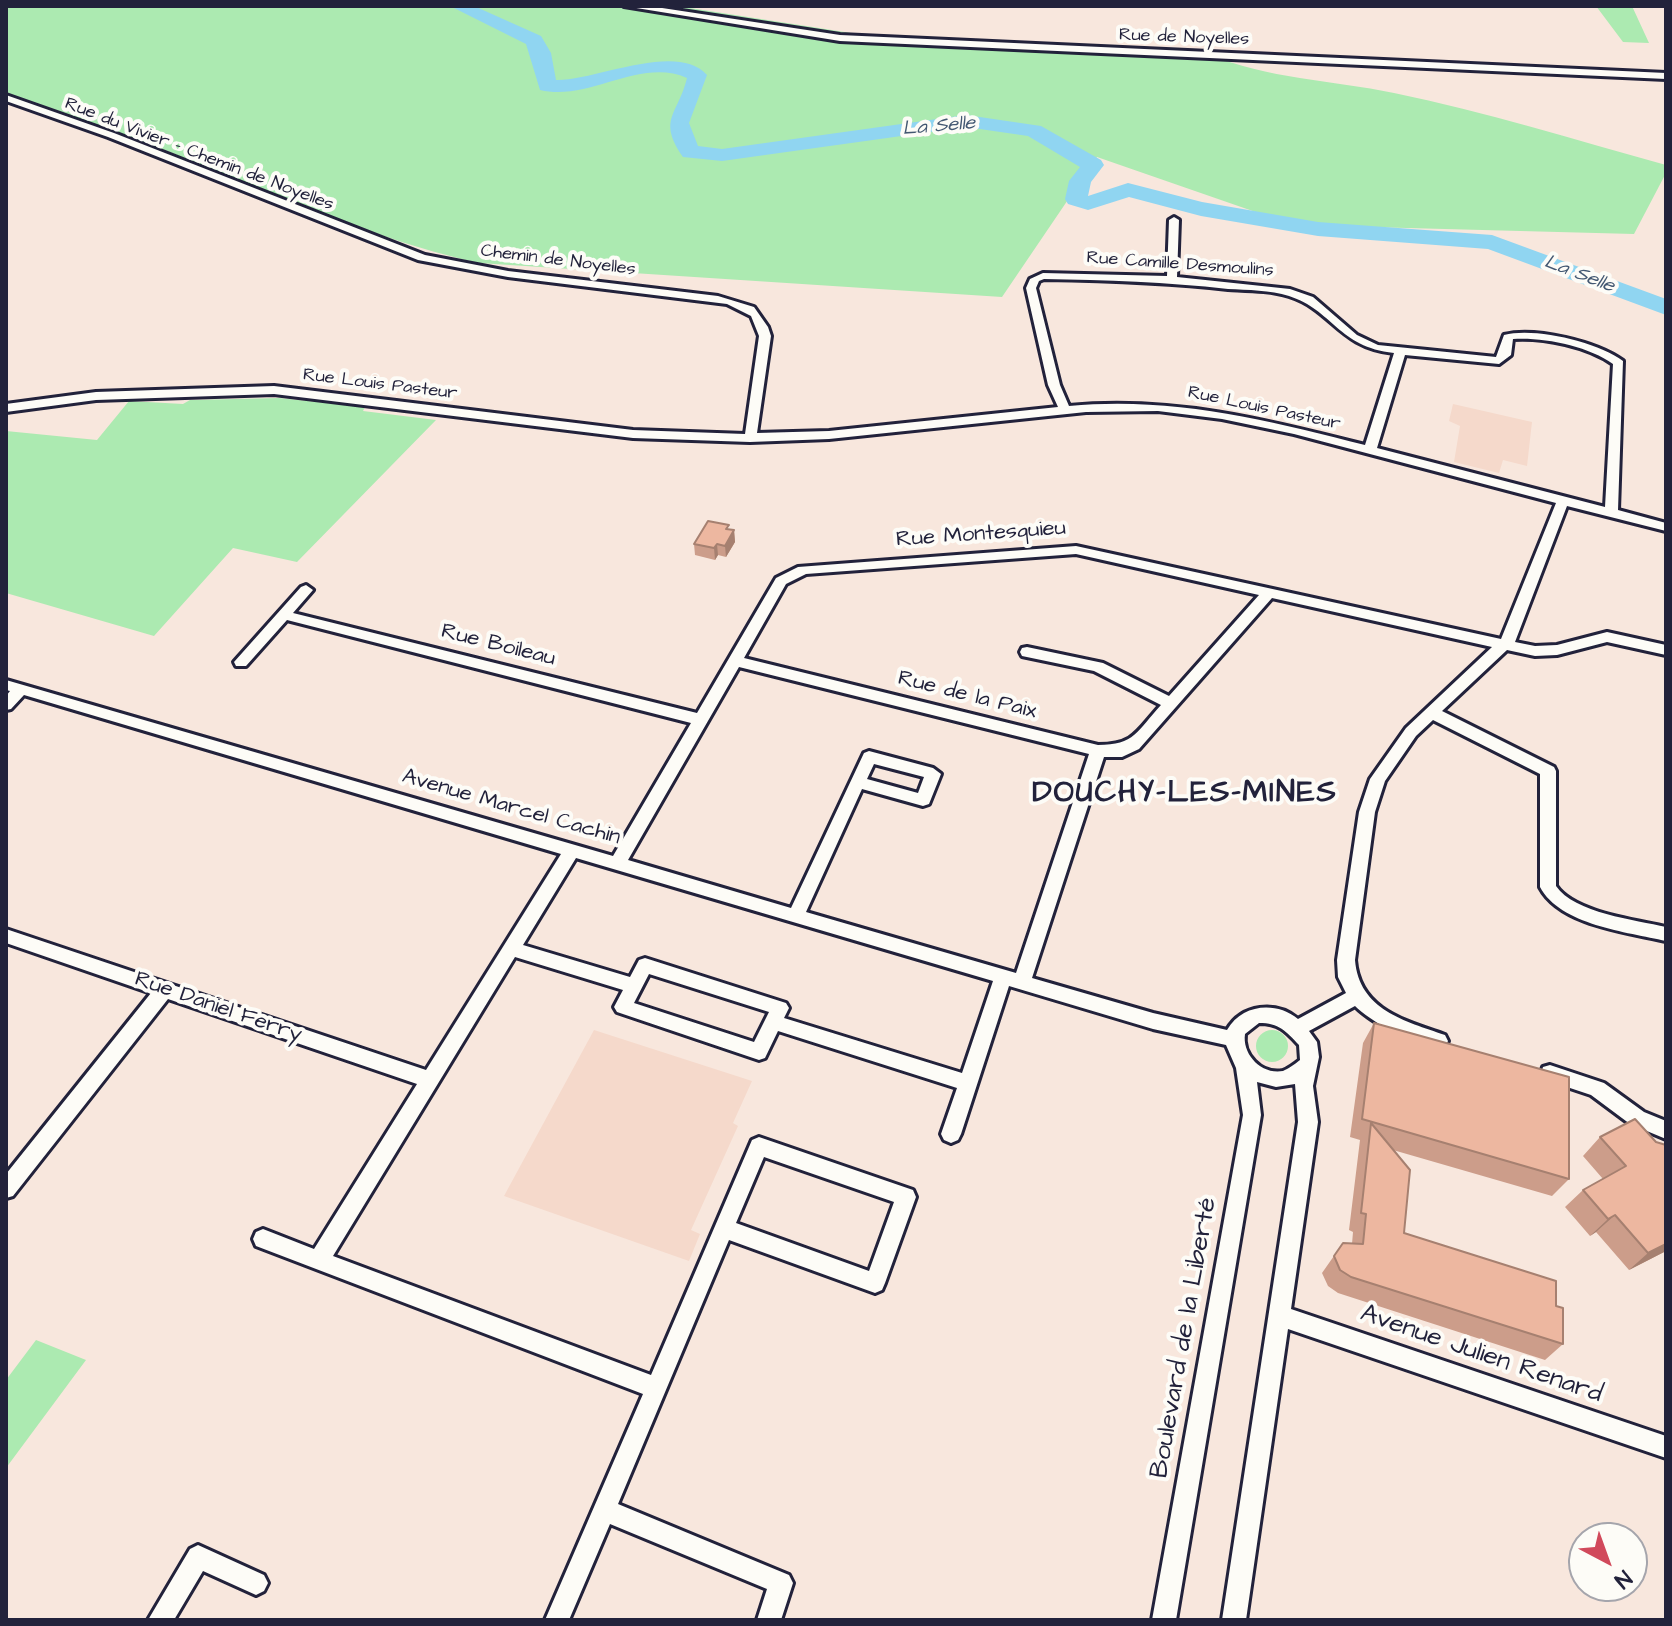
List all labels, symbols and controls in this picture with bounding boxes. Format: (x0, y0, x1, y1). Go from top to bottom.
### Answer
street label: Rue de Noyelles (1118, 25, 1250, 51)
street label: Rue du Vivier - Chemin de Noyelles (62, 94, 336, 216)
water label: La Selle (902, 112, 976, 142)
street label: Chemin de Noyelles (479, 241, 637, 281)
street label: Rue Camille Desmoulins (1086, 248, 1274, 282)
water label: La Selle (1541, 251, 1617, 299)
street label: Rue Louis Pasteur (302, 365, 458, 405)
street label: Rue Louis Pasteur (1186, 382, 1342, 436)
street label: Rue Montesquieu (895, 516, 1067, 554)
street label: Rue Boileau (438, 619, 558, 673)
street label: Rue de la Paix (895, 666, 1039, 726)
street label: Avenue Marcel Cachin (399, 764, 623, 852)
district label: DOUCHY-LES-MINES (1032, 777, 1338, 813)
street label: Rue Daniel Ferry (131, 967, 305, 1049)
street label: Boulevard de la Liberté (1145, 1195, 1225, 1481)
street label: Avenue Julien Renard (1356, 1299, 1606, 1411)
north arrow (1568, 1522, 1648, 1602)
text: N (1607, 1563, 1638, 1595)

